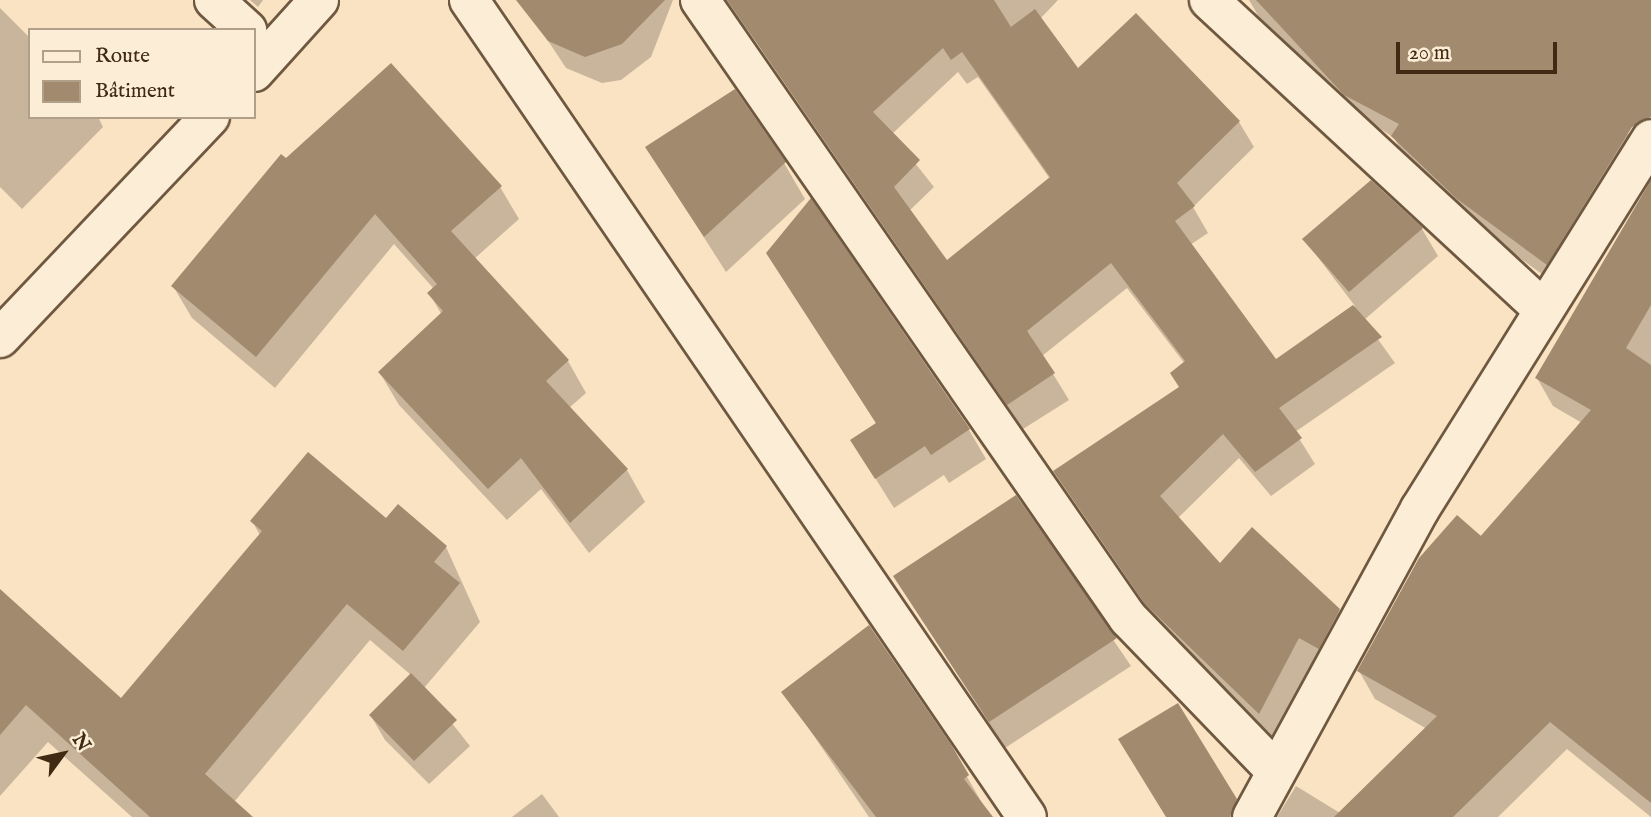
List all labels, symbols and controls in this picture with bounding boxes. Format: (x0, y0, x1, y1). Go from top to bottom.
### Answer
legend (28, 28, 256, 119)
scale bar (1399, 28, 1560, 72)
text: 20 m (1409, 40, 1450, 67)
text: Route (95, 43, 150, 70)
text: Bâtiment (95, 78, 175, 105)
north arrow (28, 719, 98, 789)
text: N (66, 729, 95, 756)

